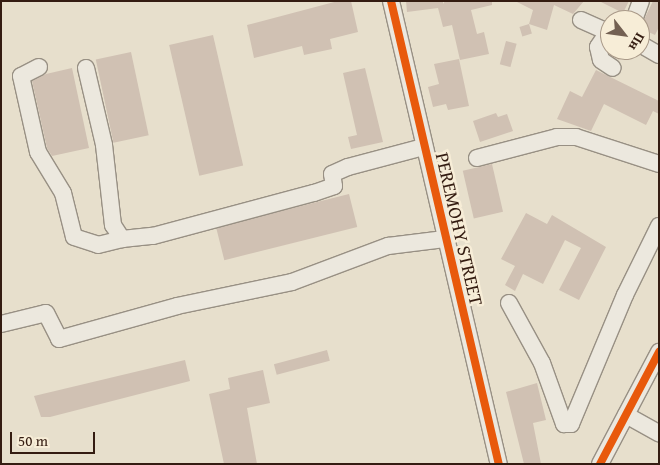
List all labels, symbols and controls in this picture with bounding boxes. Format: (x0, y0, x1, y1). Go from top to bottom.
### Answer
north arrow (600, 10, 650, 60)
text: Пн (624, 29, 650, 55)
street label: PEREMOHY STREET (430, 150, 488, 308)
scale bar (12, 422, 98, 454)
text: 50 m (18, 430, 48, 451)

